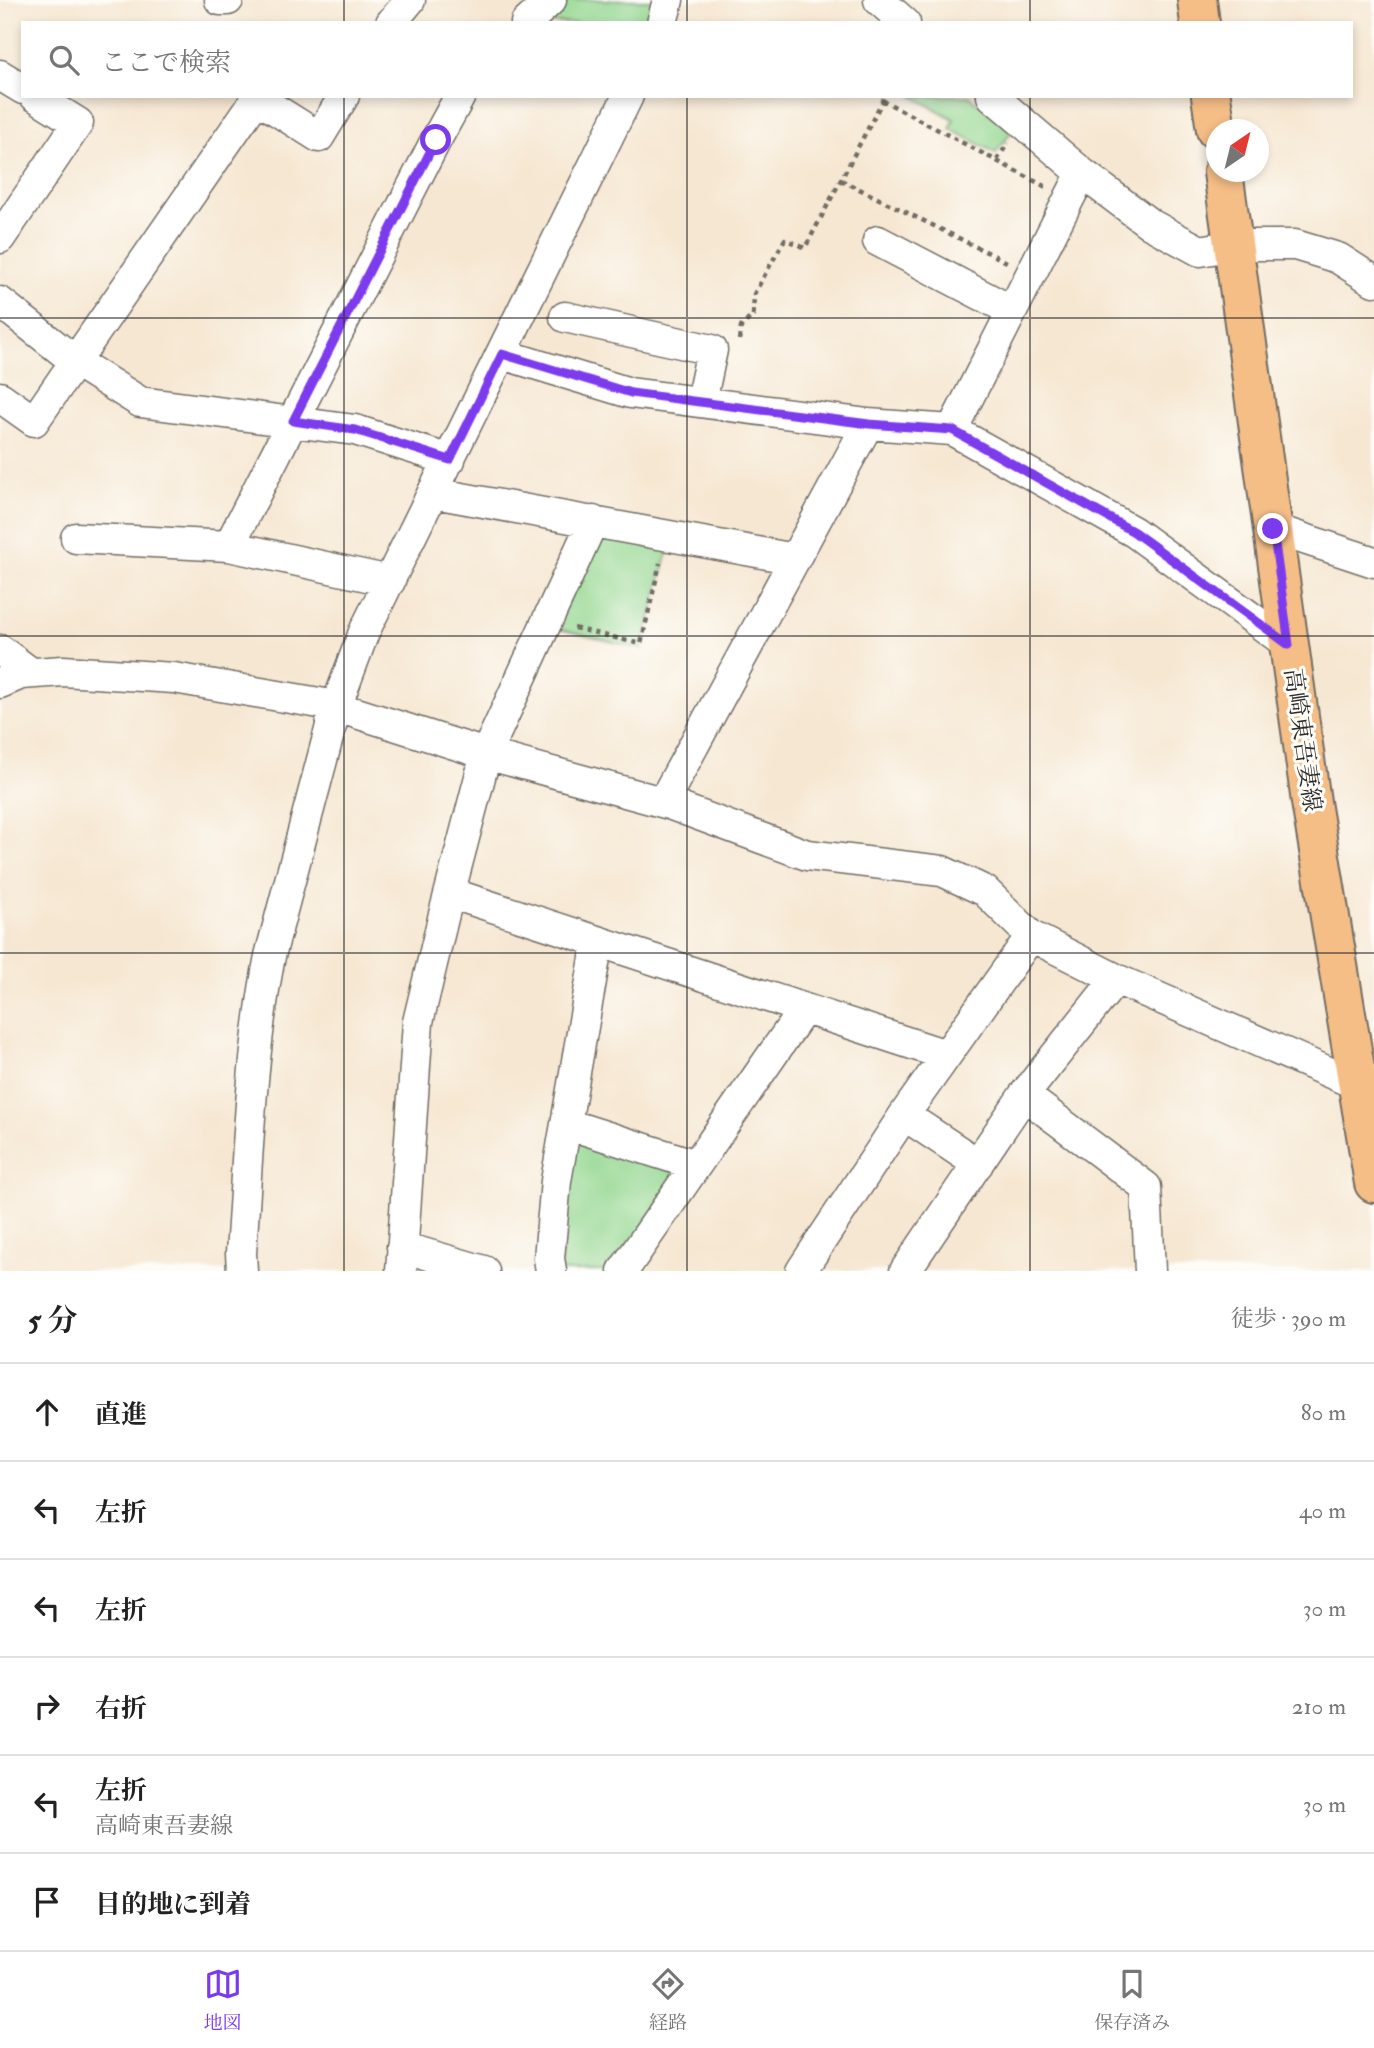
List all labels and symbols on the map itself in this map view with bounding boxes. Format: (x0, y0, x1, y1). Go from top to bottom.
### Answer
north arrow (1206, 119, 1269, 182)
route start (420, 124, 451, 155)
route end (1257, 513, 1288, 544)
street label: 高崎東吾妻線 (1277, 667, 1328, 814)

